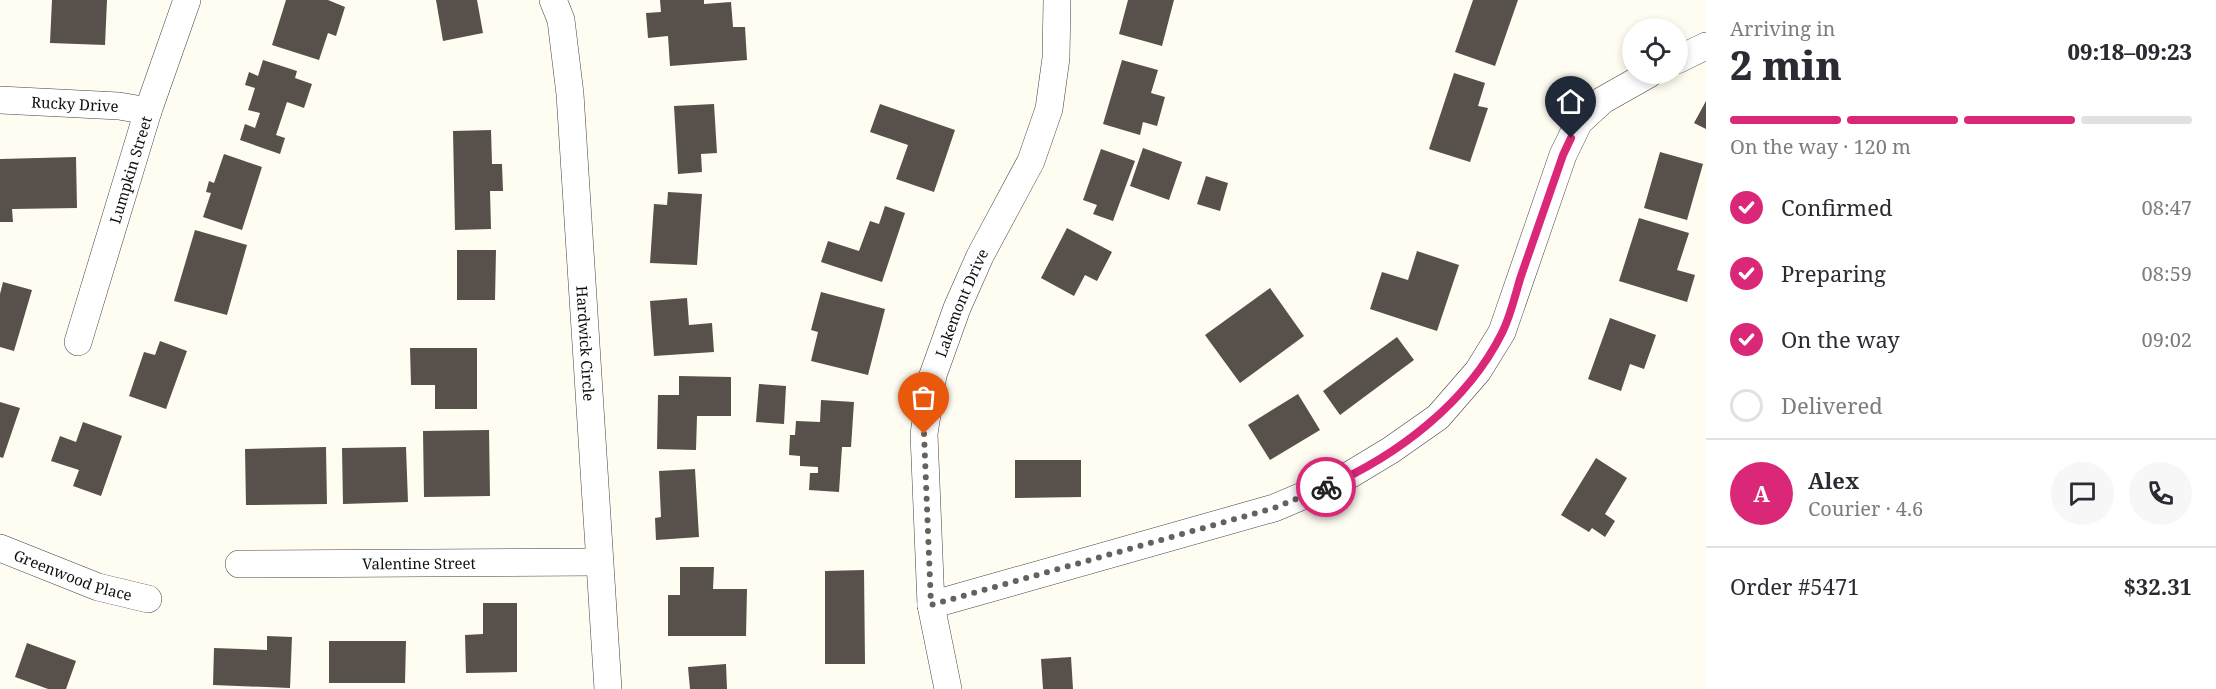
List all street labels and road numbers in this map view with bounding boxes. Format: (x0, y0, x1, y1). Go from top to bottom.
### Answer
street label: Rucky Drive (31, 92, 119, 116)
street label: Lumpkin Street (104, 114, 156, 226)
street label: Lakemont Drive (930, 245, 992, 360)
street label: Hardwick Circle (572, 285, 600, 402)
street label: Greenwood Place (11, 545, 134, 605)
street label: Valentine Street (362, 553, 476, 573)

